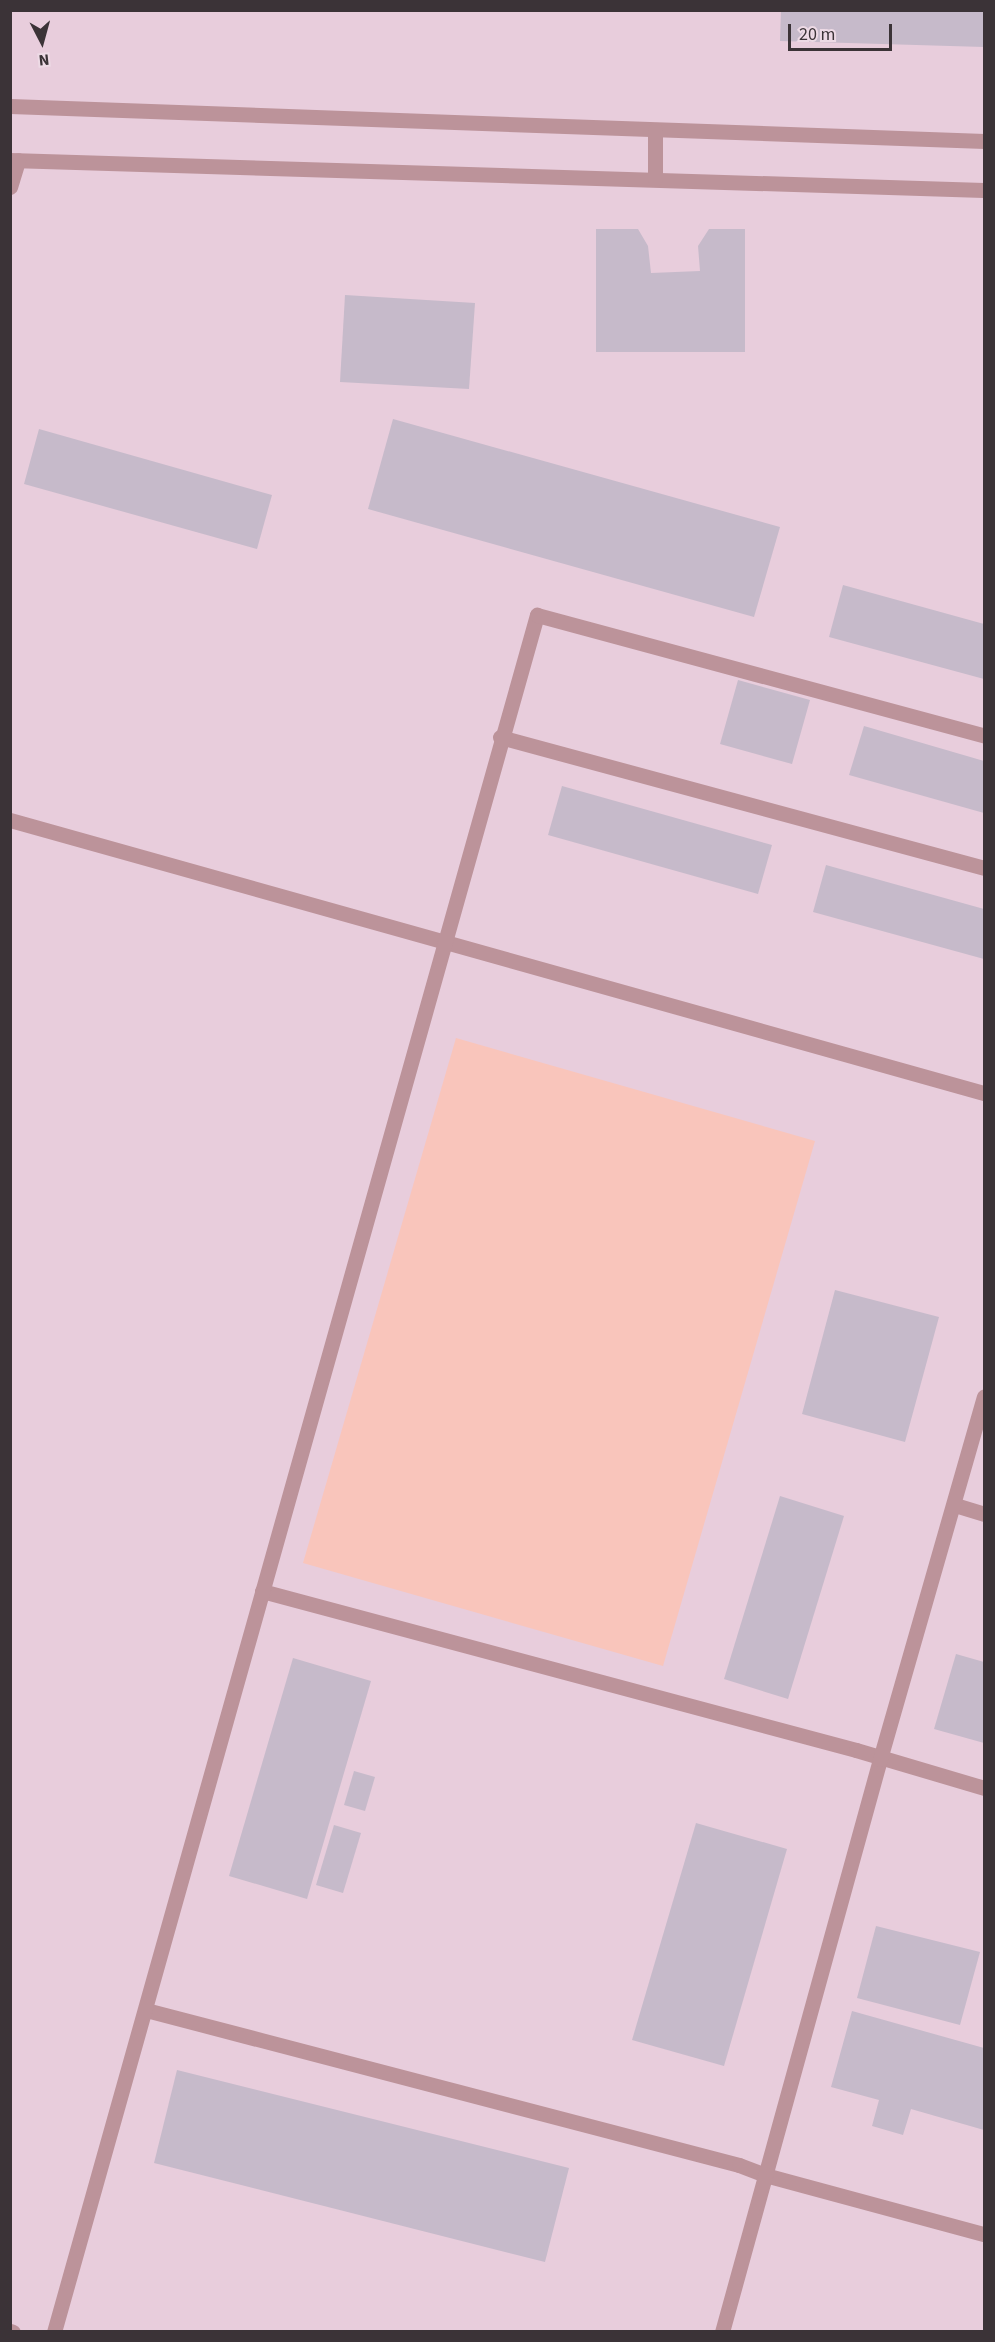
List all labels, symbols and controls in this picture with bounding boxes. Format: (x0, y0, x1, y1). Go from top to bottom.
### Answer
north arrow (12, 12, 72, 72)
scale bar (791, 12, 894, 50)
text: 20 m (799, 22, 835, 47)
text: N (37, 48, 50, 71)

